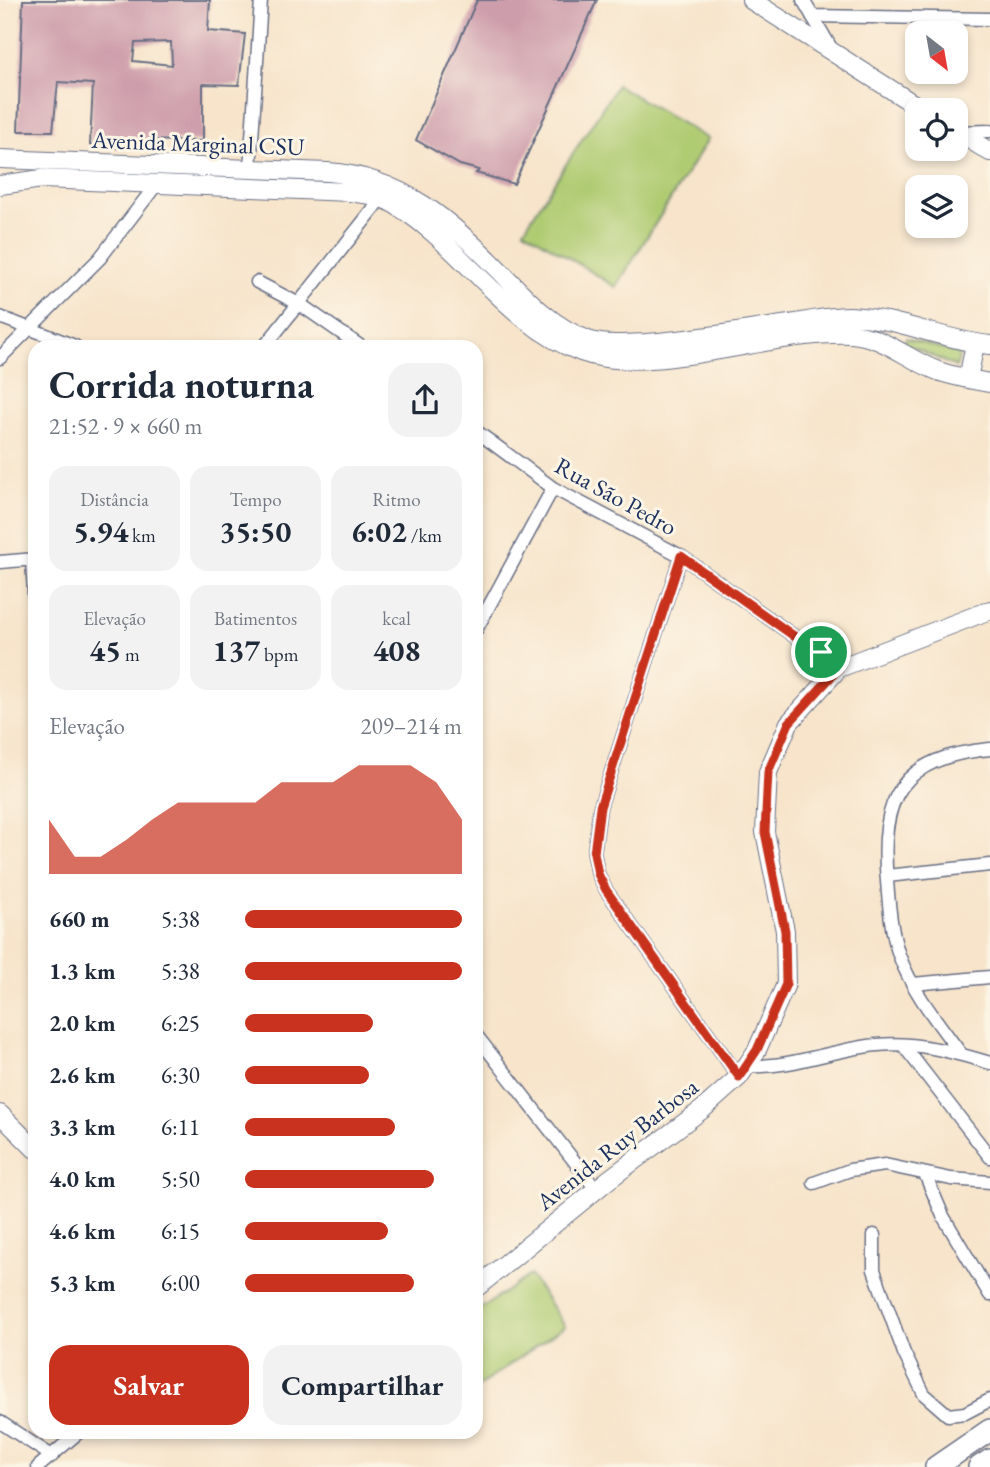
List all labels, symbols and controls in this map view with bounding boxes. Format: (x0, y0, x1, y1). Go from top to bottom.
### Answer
north arrow (905, 21, 968, 84)
map controls (905, 21, 968, 238)
button: locate (905, 98, 968, 161)
street label: Avenida Marginal CSU (90, 124, 305, 162)
button: layers (905, 175, 968, 238)
text: Corrida noturna (49, 360, 314, 409)
button: share (388, 363, 462, 437)
text: 21:52 · 9 × 660 m (49, 411, 202, 441)
street label: Rua São Pedro (550, 450, 683, 542)
text: Distância (80, 487, 149, 512)
text: Tempo (229, 487, 282, 512)
text: Ritmo (372, 487, 421, 512)
text: 5.94 (73, 512, 128, 551)
text: 35:50 (220, 512, 291, 551)
text: 6:02 (351, 512, 407, 551)
text: km (128, 523, 156, 548)
text: /km (407, 523, 442, 548)
text: Elevação (83, 606, 146, 631)
text: Batimentos (214, 606, 297, 631)
text: kcal (382, 606, 411, 631)
pin (791, 622, 851, 682)
text: 45 (89, 631, 121, 670)
text: 137 (213, 631, 260, 670)
text: 408 (373, 631, 420, 670)
icon: arrive (802, 633, 840, 671)
text: m (121, 642, 140, 667)
text: bpm (260, 642, 298, 667)
text: Elevação (49, 711, 125, 741)
text: 209–214 m (361, 711, 462, 741)
text: 660 m (49, 904, 110, 934)
text: 5:38 (161, 904, 200, 934)
text: 1.3 km (49, 956, 116, 986)
text: 5:38 (161, 956, 200, 986)
text: 2.0 km (49, 1008, 116, 1038)
text: 6:25 (161, 1008, 200, 1038)
text: 2.6 km (49, 1060, 116, 1090)
text: 6:30 (161, 1060, 200, 1090)
street label: Avenida Ruy Barbosa (529, 1071, 705, 1218)
text: 3.3 km (49, 1112, 116, 1142)
text: 6:11 (161, 1112, 200, 1142)
text: 4.0 km (49, 1164, 116, 1194)
text: 5:50 (161, 1164, 200, 1194)
text: 4.6 km (49, 1216, 116, 1246)
text: 6:15 (161, 1216, 200, 1246)
text: 5.3 km (49, 1268, 116, 1298)
text: 6:00 (161, 1268, 200, 1298)
button: Salvar (49, 1345, 249, 1425)
button: Compartilhar (263, 1345, 462, 1425)

